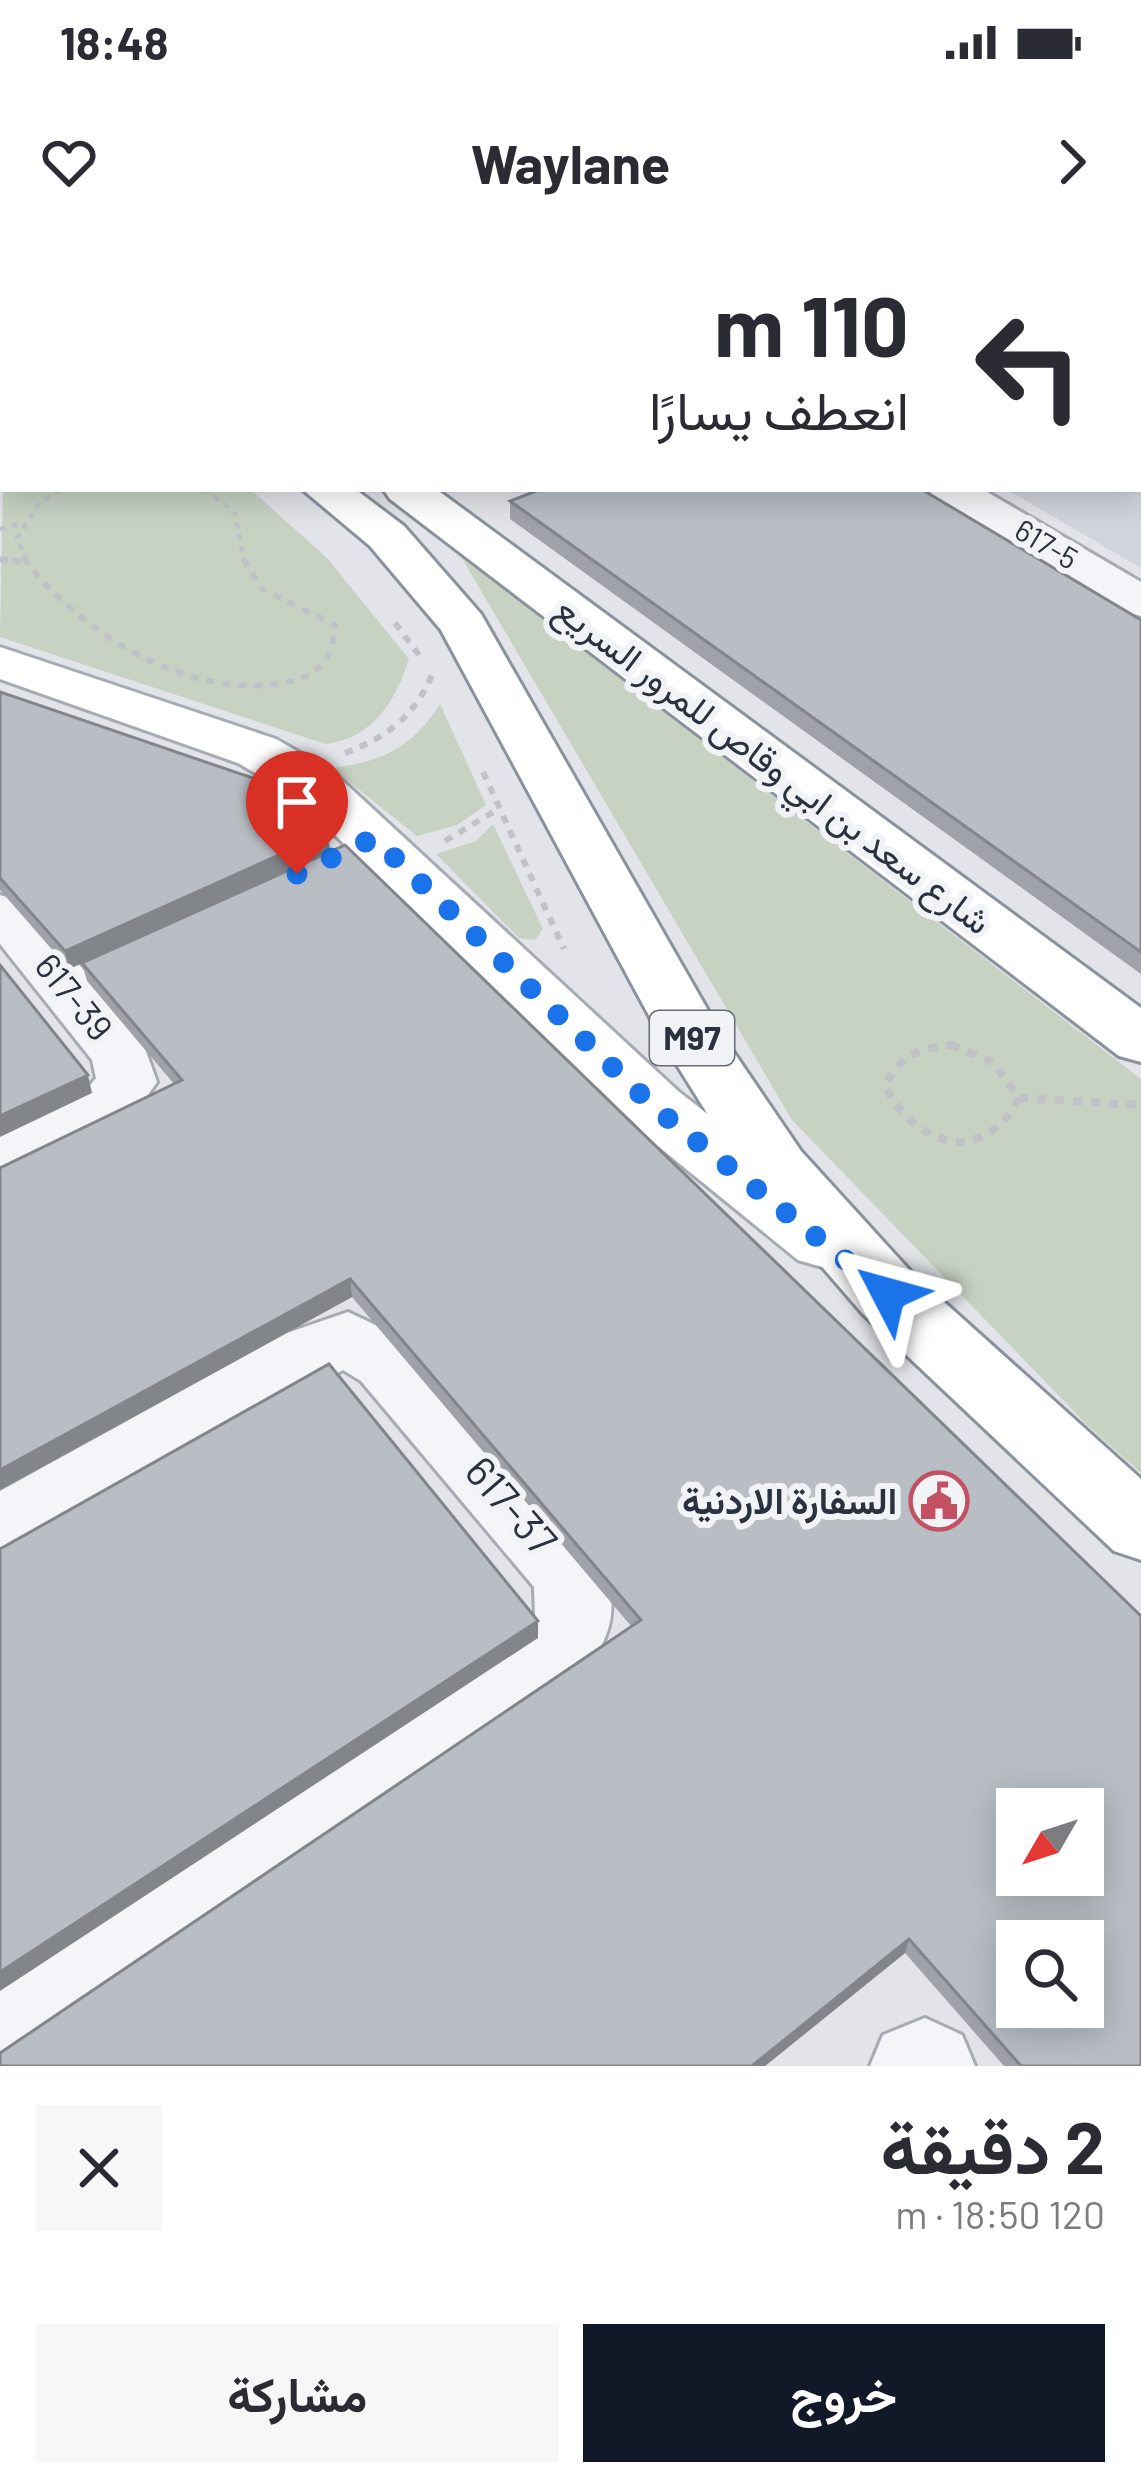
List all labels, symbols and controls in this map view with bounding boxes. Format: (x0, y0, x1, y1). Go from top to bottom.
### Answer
text: 18:48 (60, 15, 168, 69)
icon: heart (36, 129, 102, 195)
icon: forward (1039, 129, 1105, 195)
text: Waylane (471, 130, 670, 195)
text: 110 m (714, 273, 909, 374)
icon: left (951, 288, 1107, 444)
text: انعطف يسارًا (649, 376, 909, 441)
street label: 617-5 (1009, 511, 1085, 576)
street label: شارع سعد بن ابي وقاص للمرور السريع (541, 586, 1000, 950)
pin (246, 751, 348, 874)
icon: arrive (264, 769, 330, 835)
street label: 617-39 (27, 944, 123, 1048)
road number: M97 (650, 1011, 734, 1065)
position arrow (825, 1231, 951, 1357)
street label: 617-37 (456, 1445, 569, 1564)
public building icon: السفارة الاردنية (908, 1470, 970, 1532)
place label: السفارة الاردنية (682, 1478, 897, 1524)
north arrow (996, 1788, 1104, 1896)
map controls (996, 1788, 1104, 2028)
button: search (996, 1920, 1104, 2028)
text: 2 دقيقة (881, 2102, 1105, 2188)
button: close (36, 2105, 162, 2231)
text: 120 m · 18:50 (895, 2190, 1105, 2237)
button: مشاركة (36, 2324, 559, 2462)
button: خروج (583, 2324, 1105, 2462)

